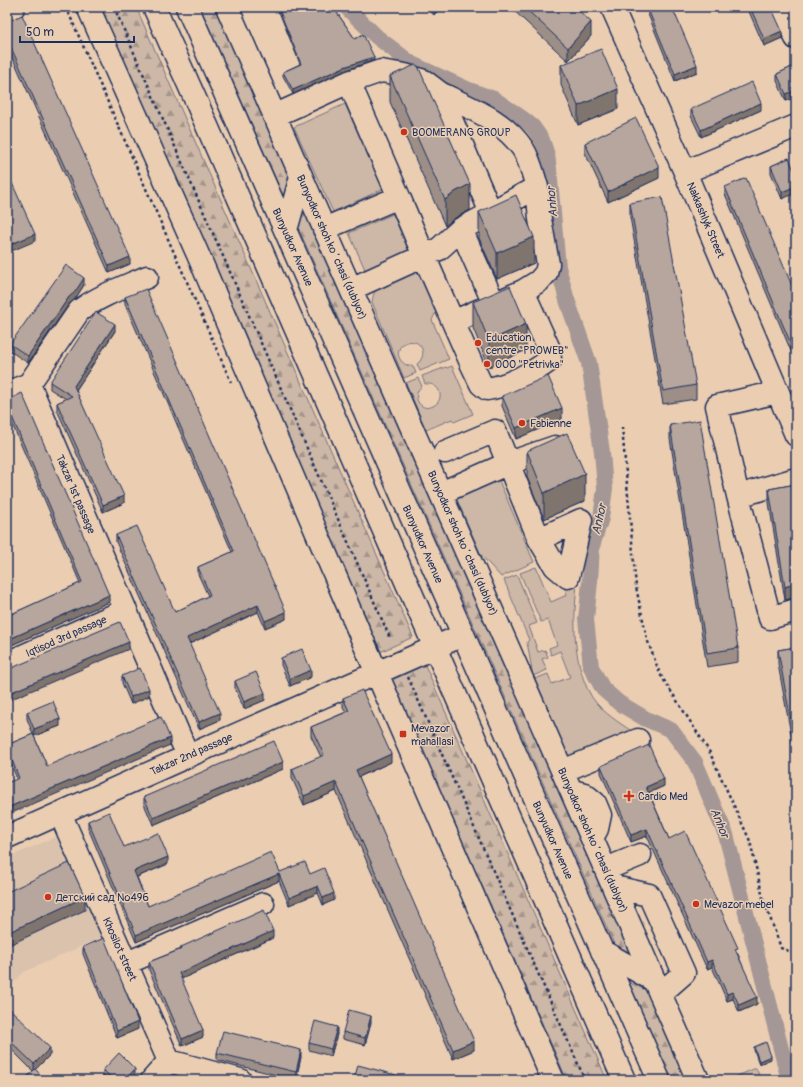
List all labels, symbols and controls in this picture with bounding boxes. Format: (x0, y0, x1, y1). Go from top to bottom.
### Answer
scale bar (20, 18, 134, 44)
text: 50 m (26, 25, 54, 40)
place label: BOOMERANG GROUP (412, 126, 510, 139)
marker: BOOMERANG GROUP (399, 127, 409, 137)
street label: Bunyodkor shoh koʻchasi (dublyor) (294, 173, 369, 322)
street label: Nakkashlyk Street (684, 180, 728, 261)
water label: Anhor (544, 184, 561, 218)
street label: Bunyudkor Avenue (270, 206, 316, 289)
place label: Education centre "PROWEB" (486, 331, 569, 357)
marker: Education centre "PROWEB" (473, 338, 483, 348)
place label: ООО "Petrivka" (495, 358, 564, 371)
marker: ООО "Petrivka" (482, 359, 492, 369)
place label: Fabienne (530, 417, 572, 430)
marker: Fabienne (517, 418, 527, 428)
street label: Takzar 1st passage (53, 453, 98, 536)
street label: Bunyodkor shoh koʻchasi (dublyor) (425, 469, 500, 618)
water label: Anhor (589, 501, 611, 536)
street label: Bunyudkor Avenue (400, 503, 446, 586)
street label: Iqtisod 3rd passage (24, 613, 109, 660)
place label: Mevazor mahallasi (411, 722, 453, 748)
marker: Mevazor mahallasi (398, 729, 408, 739)
street label: Takzar 2nd passage (148, 730, 235, 778)
street label: Bunyodkor shoh koʻchasi (dublyor) (555, 766, 630, 915)
marker: Cardio Med (623, 790, 635, 802)
place label: Cardio Med (638, 790, 688, 803)
street label: Bunyudkor Avenue (530, 799, 576, 882)
water label: Anhor (707, 806, 733, 842)
place label: Детский сад №496 (55, 891, 149, 904)
marker: Детский сад №496 (43, 892, 53, 902)
place label: Mevazor mebel (704, 898, 774, 911)
marker: Mevazor mebel (691, 899, 701, 909)
street label: Khosilot street (100, 915, 140, 984)

